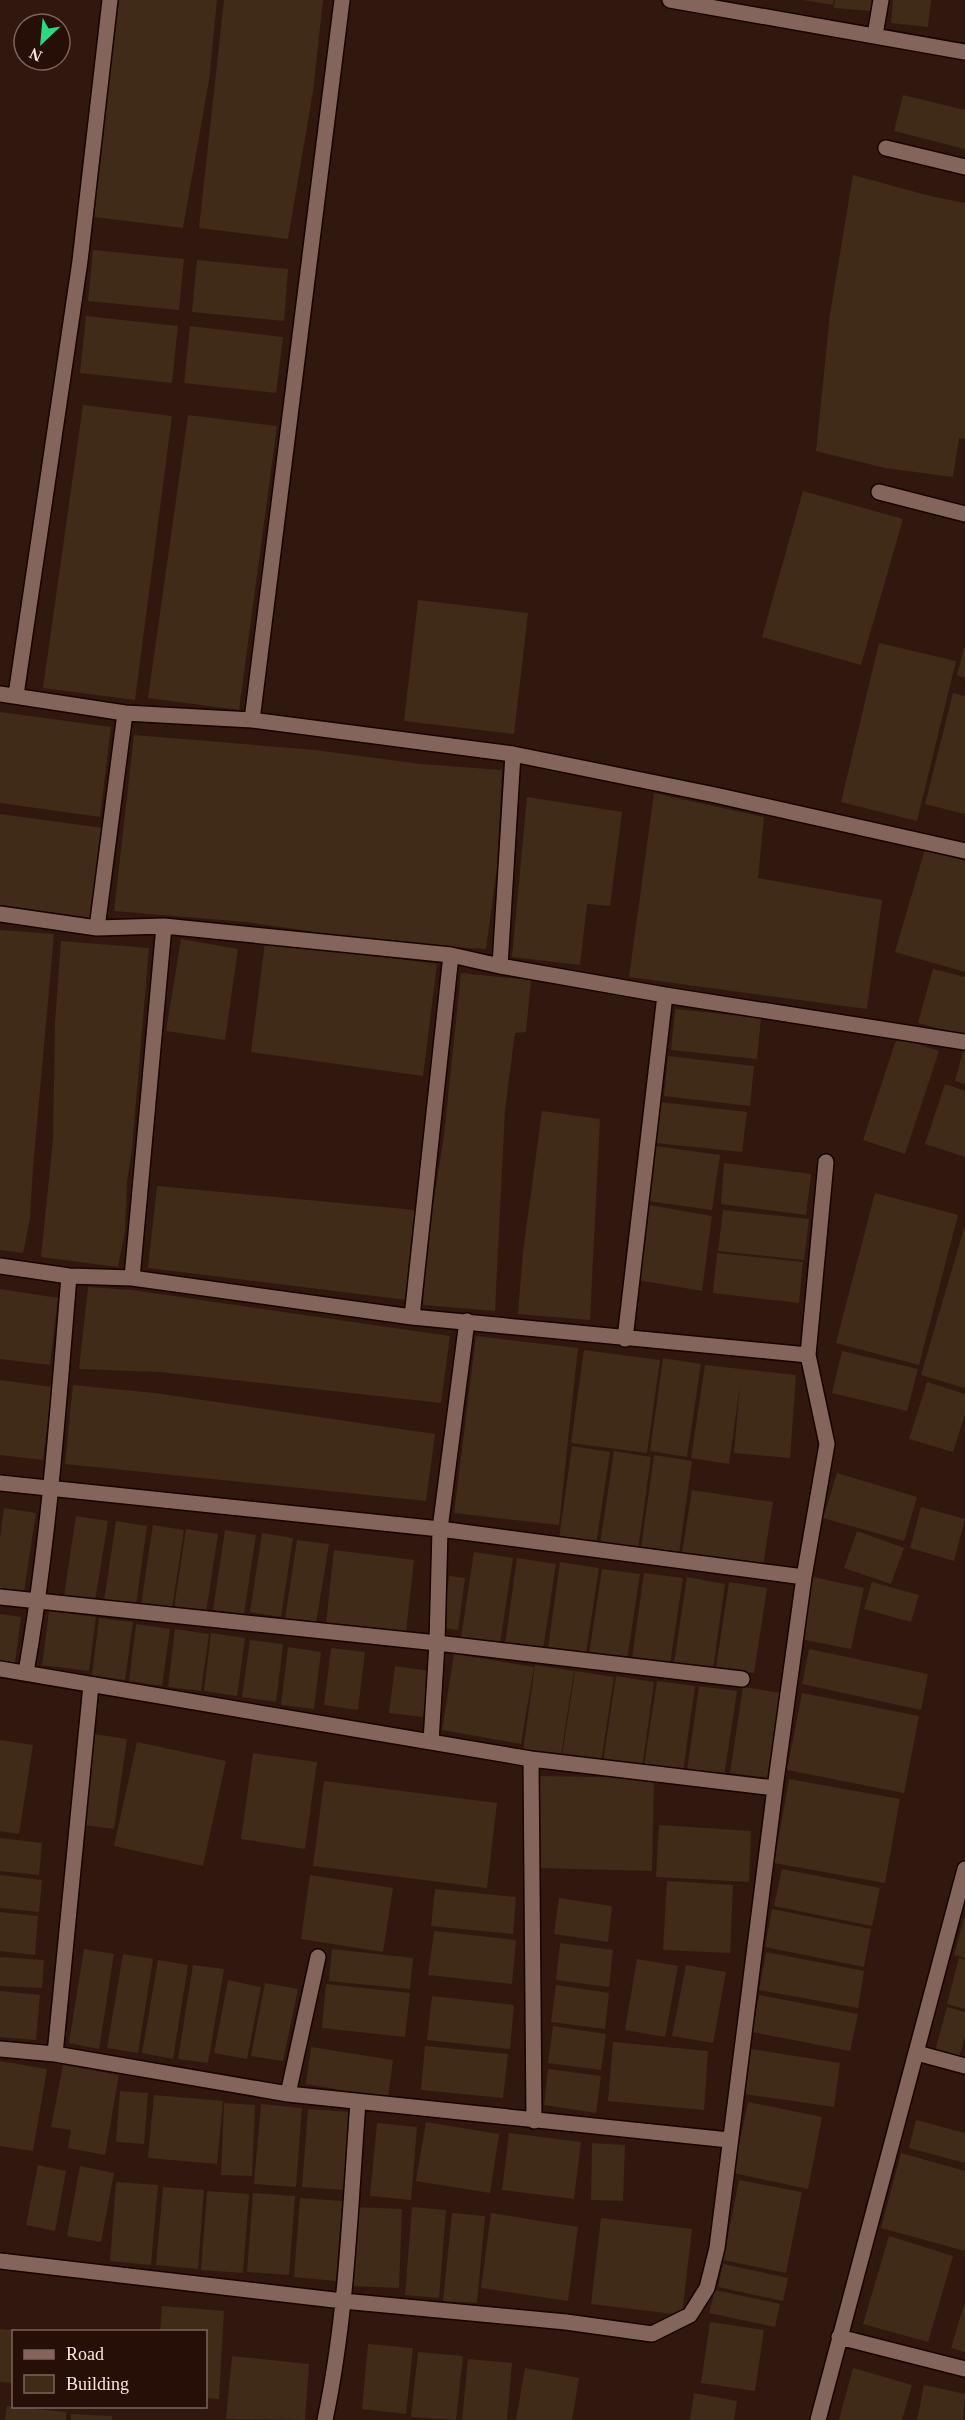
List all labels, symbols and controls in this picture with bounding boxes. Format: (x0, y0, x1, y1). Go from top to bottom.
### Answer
north arrow (12, 12, 72, 72)
text: N (26, 45, 45, 65)
legend (12, 2330, 207, 2408)
text: Road (66, 2344, 104, 2364)
text: Building (66, 2374, 129, 2394)

